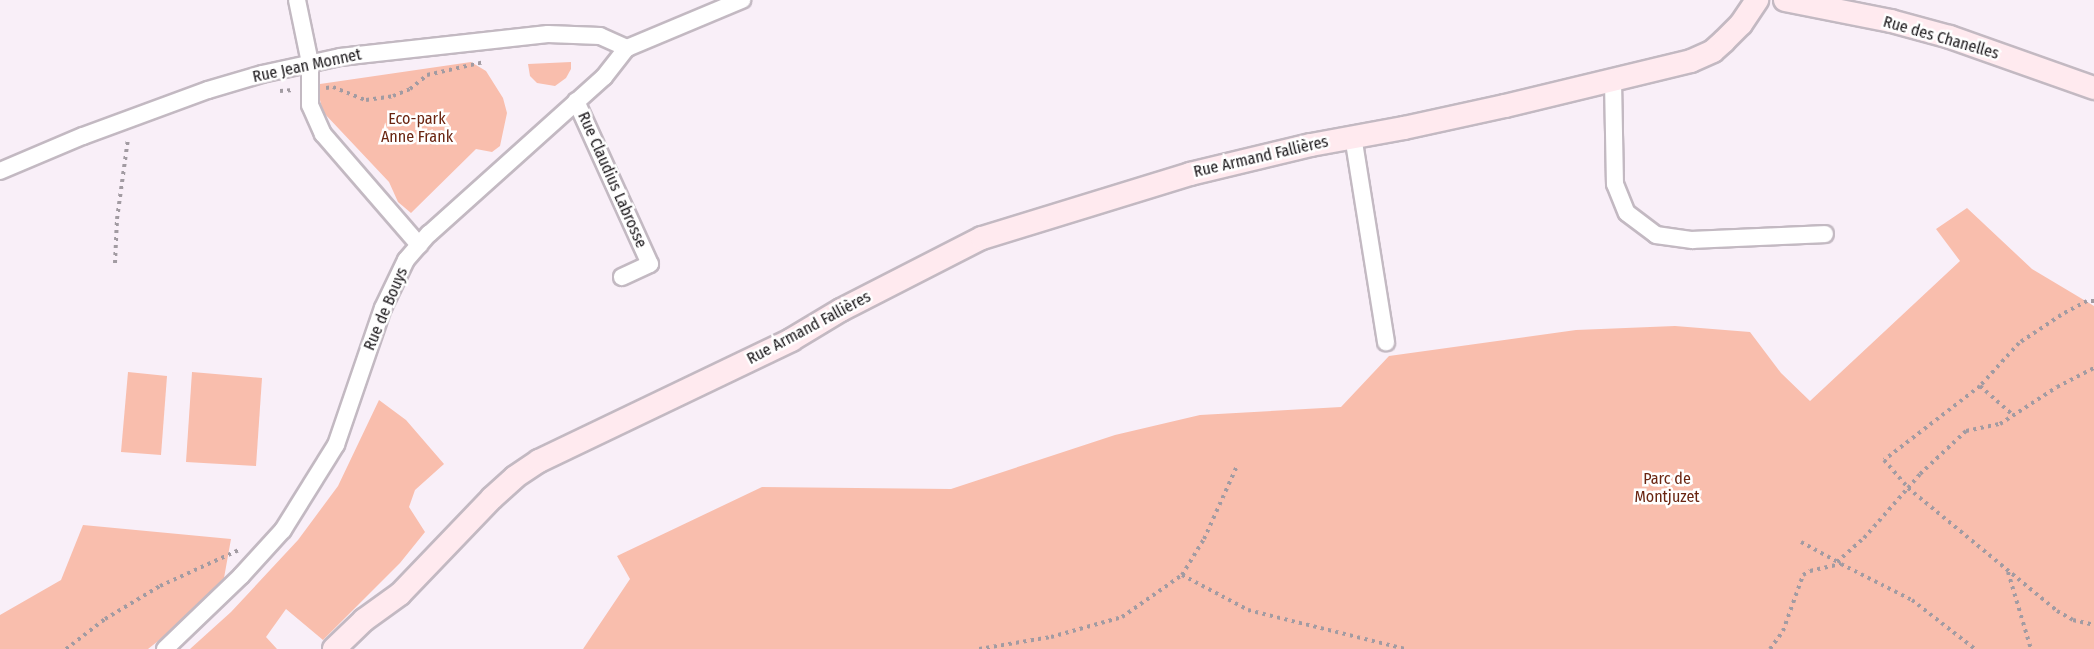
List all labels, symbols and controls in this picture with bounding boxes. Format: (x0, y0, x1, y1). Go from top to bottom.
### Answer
street label: Rue des Chanelles (1881, 12, 2001, 64)
street label: Rue Jean Monnet (251, 45, 363, 87)
park label: Eco-park Anne Frank (381, 109, 453, 147)
street label: Rue Claudius Labrosse (573, 109, 651, 251)
street label: Rue Armand Fallières (1192, 132, 1330, 182)
street label: Rue de Bouys (360, 265, 412, 353)
street label: Rue Armand Fallières (744, 287, 874, 369)
park label: Parc de Montjuzet (1634, 469, 1700, 507)

